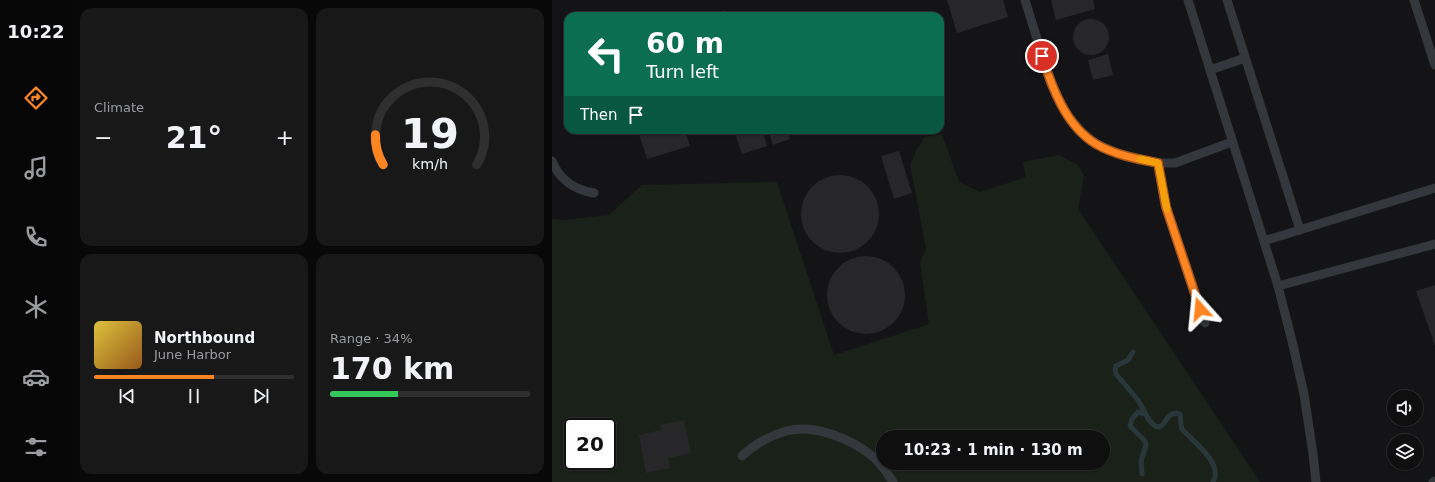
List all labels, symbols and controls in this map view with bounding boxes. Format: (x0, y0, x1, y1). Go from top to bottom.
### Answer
text: 10:22 (7, 21, 65, 42)
text: 60 m (646, 27, 724, 60)
icon: left (580, 28, 632, 80)
pin (1025, 39, 1059, 73)
icon: arrive (1031, 45, 1053, 67)
text: Turn left (646, 61, 719, 82)
icon: directions (22, 84, 50, 112)
text: Climate (94, 100, 144, 115)
icon: arrive (625, 104, 647, 126)
text: Then (580, 106, 617, 124)
text: 19 (401, 109, 459, 158)
text: 21° (166, 120, 222, 155)
text: − (94, 125, 112, 150)
text: + (276, 125, 294, 150)
icon: music (22, 154, 50, 182)
text: km/h (412, 156, 448, 172)
icon: phone (22, 223, 50, 251)
position arrow (1179, 288, 1221, 330)
icon: climate (22, 293, 50, 321)
text: Northbound (154, 329, 255, 347)
text: Range · 34% (330, 331, 413, 346)
text: June Harbor (154, 347, 231, 362)
text: 170 km (330, 351, 454, 386)
icon: car (22, 363, 50, 391)
icon: previous (116, 385, 138, 407)
icon: pause (183, 385, 205, 407)
icon: next (250, 385, 272, 407)
map controls (1387, 390, 1423, 470)
button: sound (1387, 390, 1423, 426)
speed limit sign: 20 (564, 418, 616, 470)
icon: filters (22, 433, 50, 461)
button: layers (1387, 434, 1423, 470)
text: 10:23 · 1 min · 130 m (903, 441, 1083, 459)

